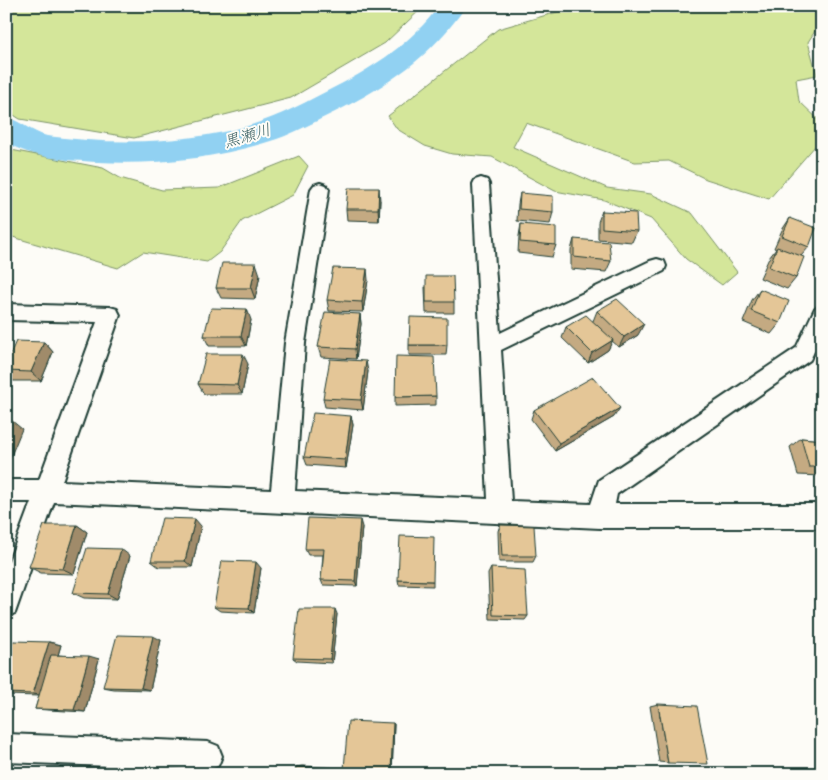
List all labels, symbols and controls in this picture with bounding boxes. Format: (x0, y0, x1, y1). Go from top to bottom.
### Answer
water label: 黒瀬川 (221, 120, 273, 151)

